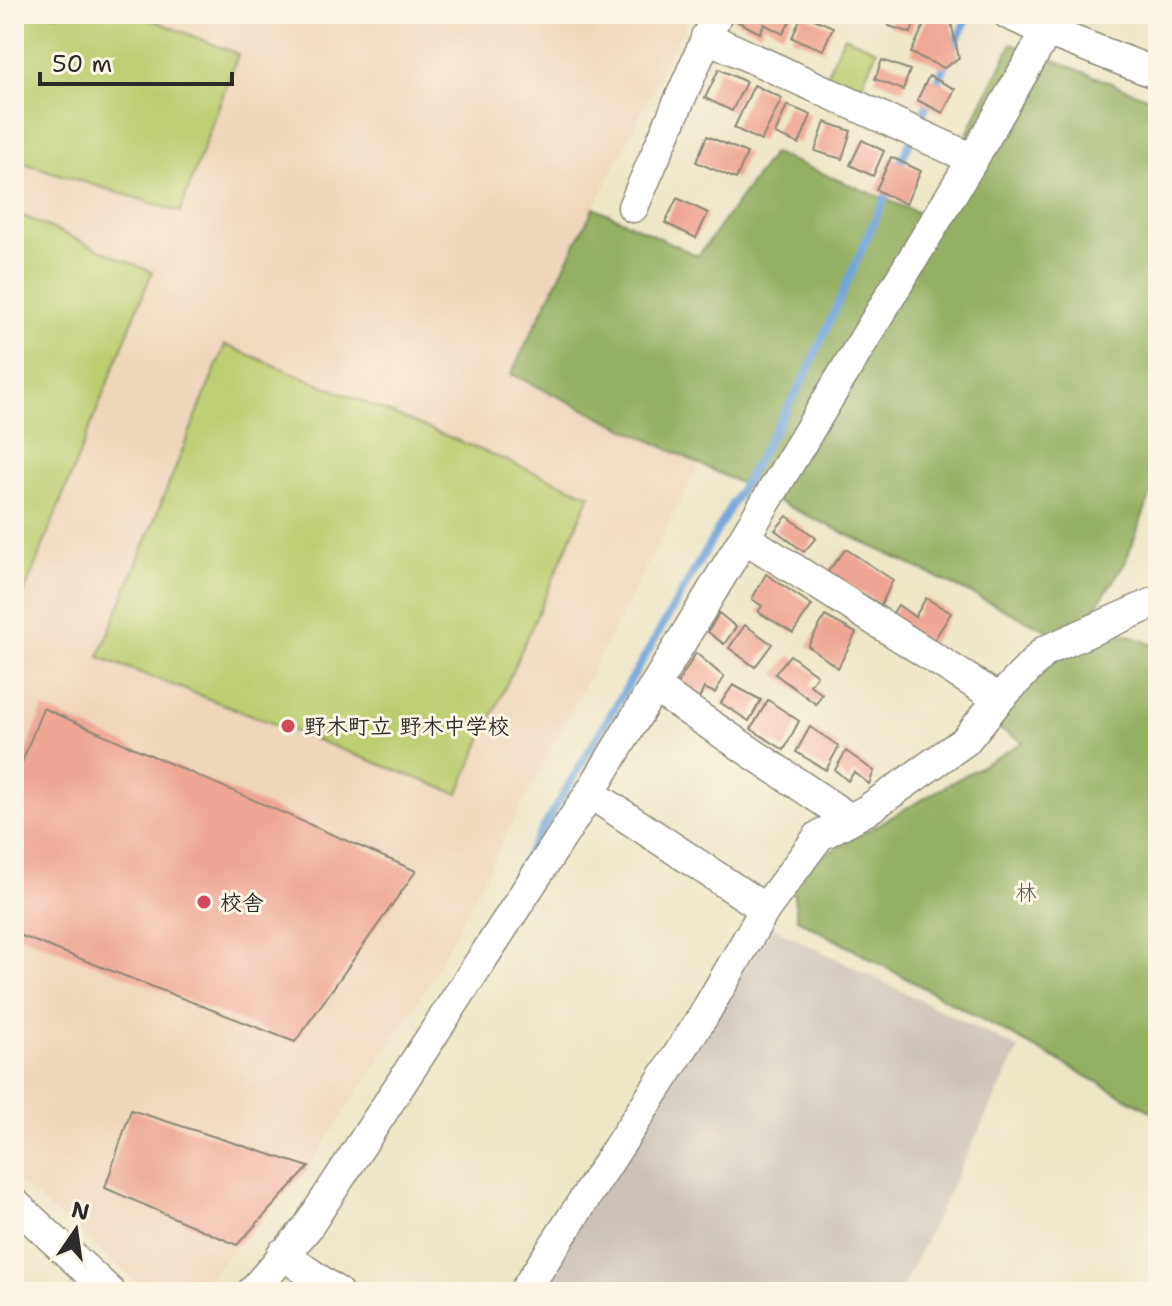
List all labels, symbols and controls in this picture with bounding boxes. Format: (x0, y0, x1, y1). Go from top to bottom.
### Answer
scale bar (40, 36, 232, 86)
text: 50 m (52, 48, 112, 80)
place label: 野木町立 野木中学校 (304, 712, 510, 741)
marker: 野木町立 野木中学校 (279, 717, 297, 735)
park label: 林 (1015, 878, 1037, 907)
place label: 校舎 (220, 888, 264, 917)
marker: 校舎 (195, 893, 213, 911)
north arrow (36, 1190, 116, 1270)
text: N (69, 1195, 92, 1227)

